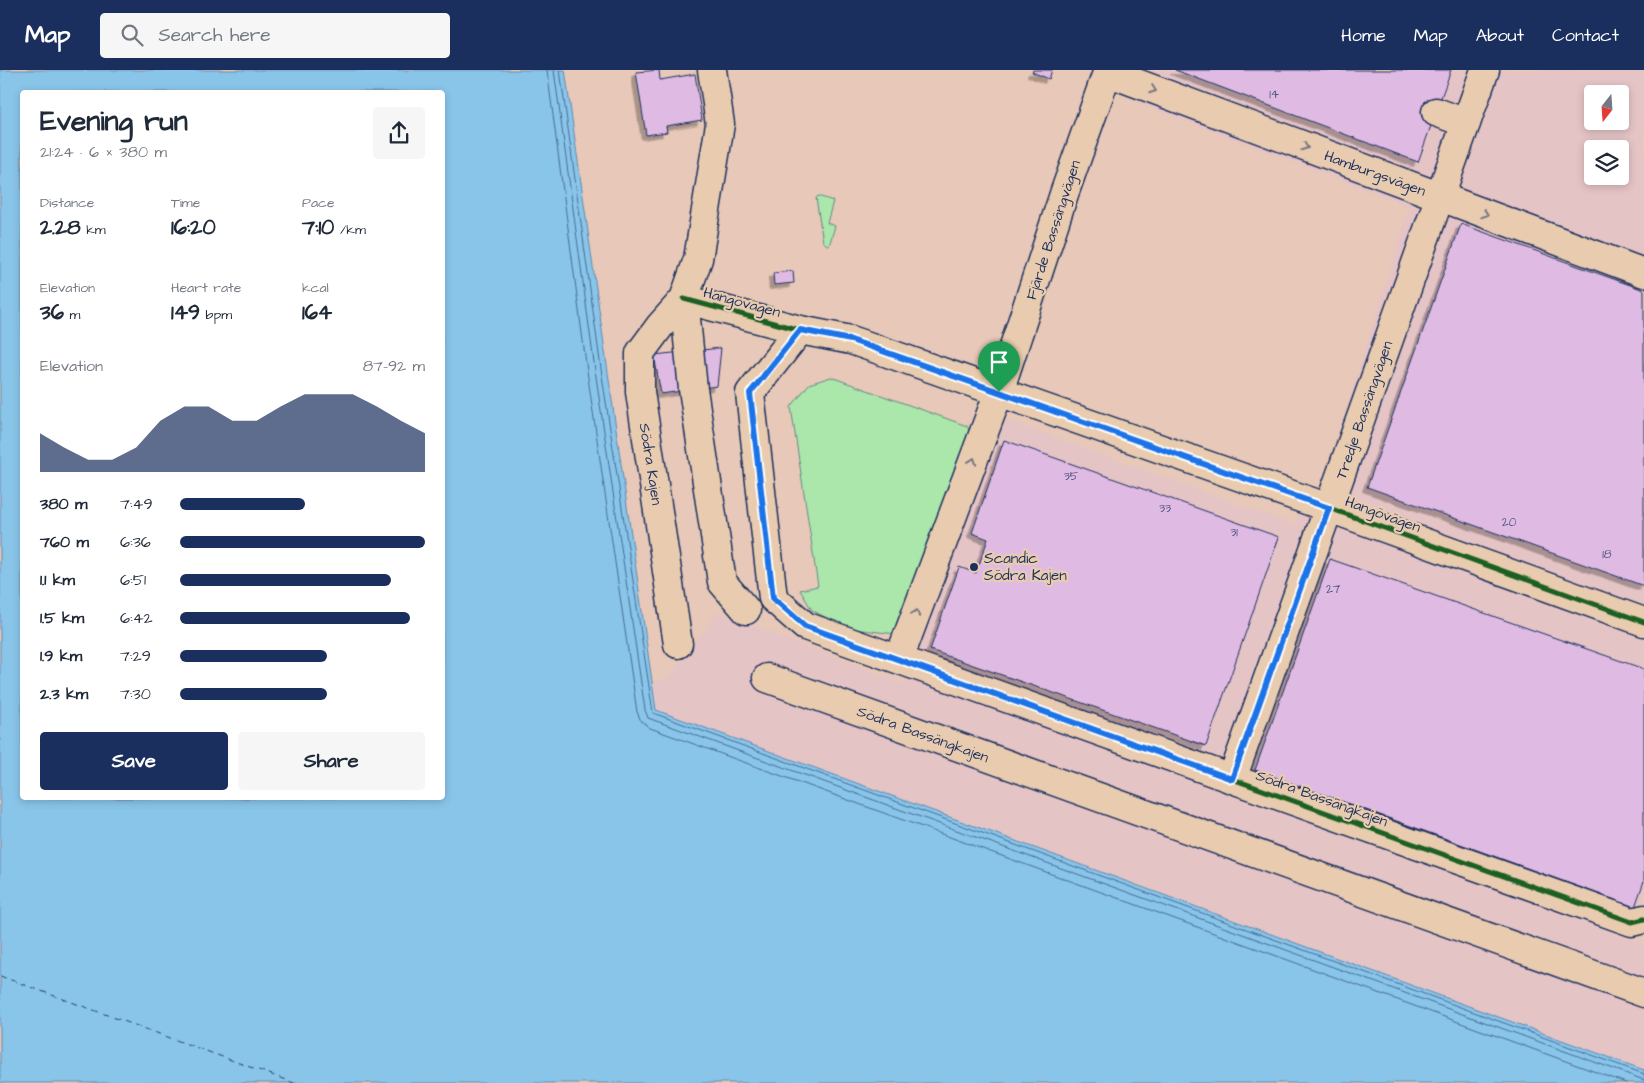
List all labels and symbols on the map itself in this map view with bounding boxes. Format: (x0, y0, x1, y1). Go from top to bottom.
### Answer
one-way arrow (1148, 85, 1156, 95)
north arrow (1584, 85, 1629, 130)
house number: 14 (1269, 86, 1279, 103)
one-way arrow (1300, 141, 1309, 151)
street label: Hamburgsvägen (1321, 145, 1429, 203)
street label: Fjärde Bassängvägen (1021, 157, 1087, 303)
one-way arrow (1480, 208, 1489, 218)
street label: Hangövägen (701, 282, 783, 324)
street label: Tredje Bassängvägen (1331, 338, 1399, 483)
pin (978, 341, 1020, 392)
street label: Södra Kajen (634, 422, 667, 507)
one-way arrow (967, 457, 977, 466)
house number: 35 (1064, 468, 1079, 485)
street label: Hangövägen (1342, 491, 1424, 539)
house number: 33 (1159, 500, 1171, 517)
house number: 20 (1502, 514, 1517, 531)
house number: 31 (1230, 524, 1238, 541)
house number: 18 (1602, 546, 1612, 563)
place label: Scandic Södra Kajen (984, 548, 1067, 586)
marker: Scandic Södra Kajen (968, 561, 980, 573)
house number: 27 (1326, 581, 1341, 598)
one-way arrow (910, 609, 920, 618)
street label: Södra Bassängkajen (854, 701, 992, 769)
street label: Södra Bassängkajen (1253, 765, 1391, 833)

